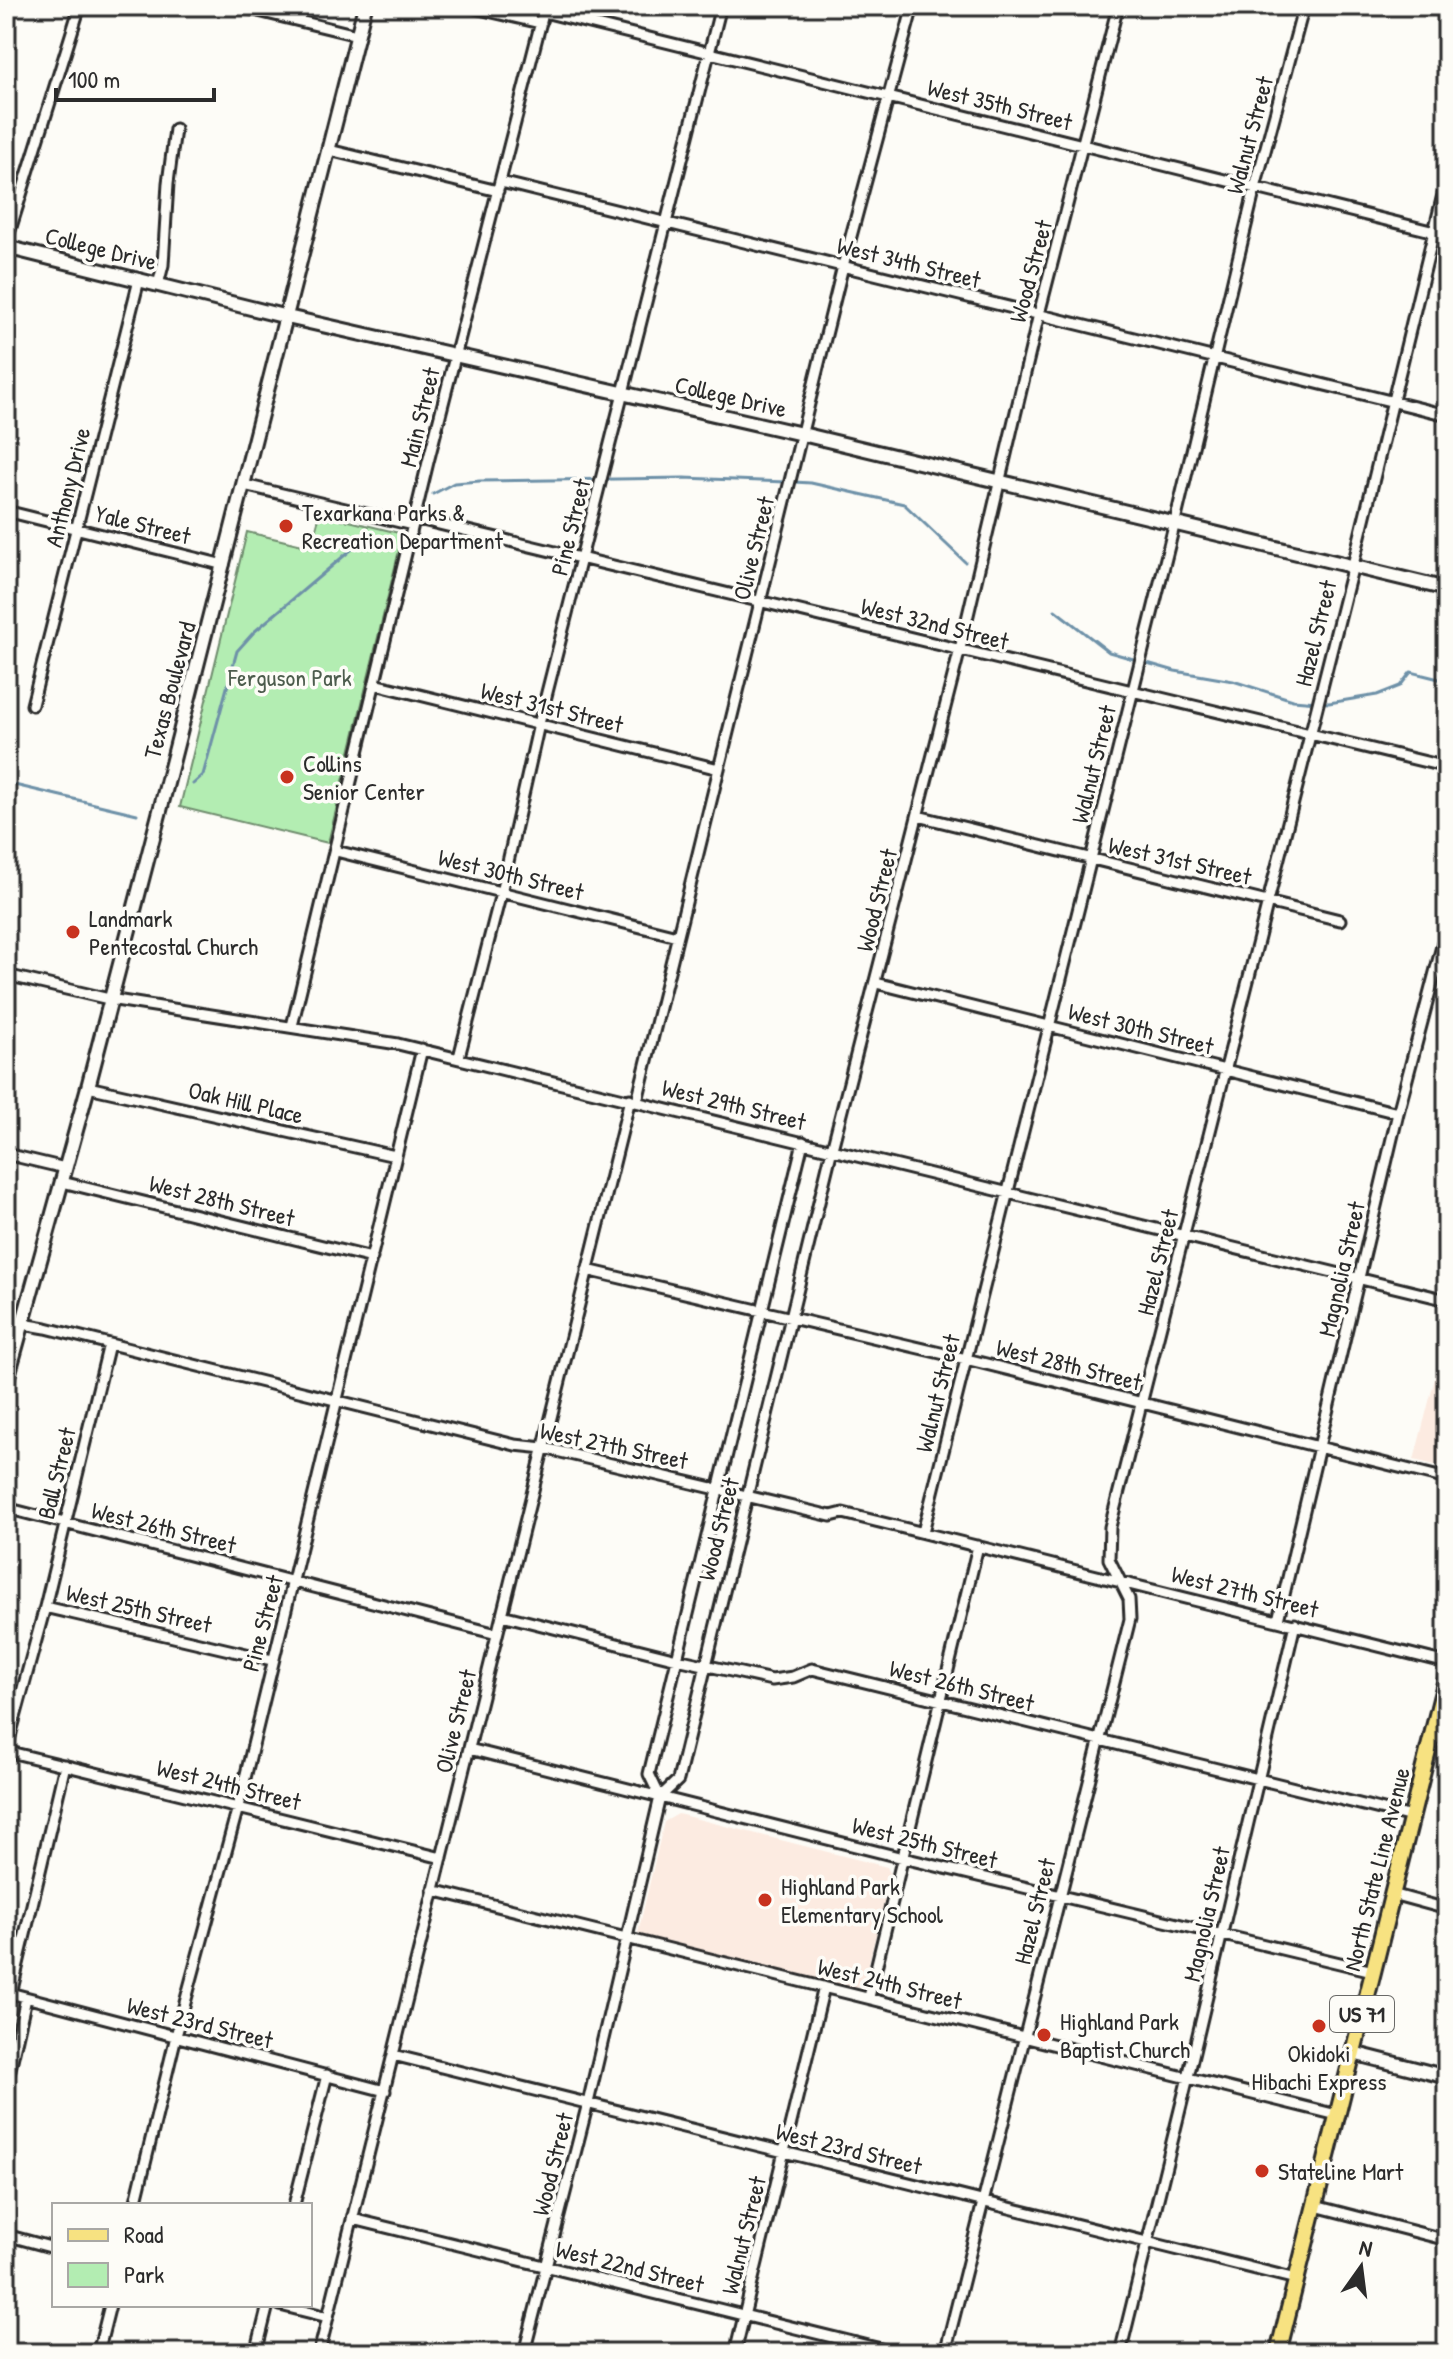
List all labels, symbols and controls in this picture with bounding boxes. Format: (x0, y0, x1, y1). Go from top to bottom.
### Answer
scale bar (56, 52, 214, 102)
text: 100 m (68, 63, 120, 95)
street label: West 35th Street (924, 71, 1076, 138)
street label: Walnut Street (1218, 72, 1280, 197)
street label: Wood Street (1001, 215, 1059, 326)
street label: College Drive (42, 219, 160, 277)
street label: West 34th Street (834, 229, 985, 295)
street label: Main Street (391, 363, 447, 470)
street label: College Drive (672, 368, 790, 424)
street label: Anthony Drive (37, 423, 97, 550)
street label: Pine Street (543, 475, 598, 579)
street label: Olive Street (725, 492, 781, 603)
place label: Texarkana Parks & Recreation Department (302, 496, 503, 556)
street label: Yale Street (92, 497, 195, 551)
marker: Texarkana Parks & Recreation Department (277, 517, 295, 535)
street label: Hazel Street (1286, 576, 1344, 689)
street label: West 32nd Street (858, 589, 1013, 657)
street label: Texas Boulevard (135, 618, 203, 762)
park label: Ferguson Park (227, 661, 352, 693)
street label: West 31st Street (477, 674, 627, 740)
street label: Walnut Street (1063, 701, 1123, 826)
place label: Collins Senior Center (303, 747, 425, 807)
marker: Collins Senior Center (278, 768, 296, 786)
street label: West 31st Street (1105, 828, 1255, 892)
street label: West 30th Street (435, 841, 588, 908)
street label: Wood Street (848, 845, 904, 955)
place label: Landmark Pentecostal Church (89, 902, 258, 962)
marker: Landmark Pentecostal Church (64, 923, 82, 941)
street label: West 30th Street (1065, 995, 1218, 1062)
street label: West 29th Street (659, 1071, 810, 1137)
street label: Oak Hill Place (185, 1073, 307, 1131)
street label: West 28th Street (146, 1166, 299, 1234)
street label: Magnolia Street (1310, 1198, 1372, 1340)
street label: Hazel Street (1128, 1205, 1186, 1318)
street label: Walnut Street (907, 1330, 967, 1455)
street label: West 28th Street (993, 1330, 1146, 1398)
street label: West 27th Street (537, 1414, 692, 1476)
street label: Ball Street (29, 1423, 83, 1522)
street label: Wood Street (690, 1474, 746, 1584)
street label: West 26th Street (88, 1494, 240, 1561)
street label: West 27th Street (1168, 1557, 1322, 1625)
street label: Pine Street (234, 1570, 290, 1675)
street label: West 25th Street (63, 1576, 216, 1640)
street label: West 26th Street (886, 1652, 1038, 1719)
street label: Olive Street (427, 1665, 483, 1776)
street label: West 24th Street (154, 1751, 305, 1818)
street label: North State Line Avenue (1335, 1763, 1417, 1974)
street label: West 25th Street (849, 1809, 1002, 1876)
street label: Magnolia Street (1175, 1843, 1237, 1985)
street label: Hazel Street (1005, 1854, 1063, 1967)
place label: Highland Park Elementary School (781, 1870, 944, 1930)
marker: Highland Park Elementary School (756, 1891, 774, 1909)
street label: West 24th Street (815, 1950, 966, 2017)
street label: West 23rd Street (124, 1988, 277, 2056)
road number: US 71 (1330, 1996, 1394, 2032)
place label: Highland Park Baptist Church (1060, 2005, 1190, 2065)
marker: Okidoki Hibachi Express (1310, 2017, 1328, 2035)
marker: Highland Park Baptist Church (1035, 2026, 1053, 2044)
place label: Okidoki Hibachi Express (1251, 2037, 1387, 2097)
street label: Wood Street (524, 2109, 580, 2219)
street label: West 23rd Street (773, 2114, 926, 2182)
place label: Stateline Mart (1278, 2155, 1404, 2187)
marker: Stateline Mart (1253, 2162, 1271, 2180)
street label: Walnut Street (713, 2172, 773, 2297)
legend (52, 2203, 312, 2307)
text: Road (124, 2218, 163, 2250)
north arrow (1321, 2227, 1401, 2307)
street label: West 22nd Street (553, 2232, 708, 2300)
text: N (1357, 2232, 1375, 2264)
text: Park (124, 2258, 164, 2290)

